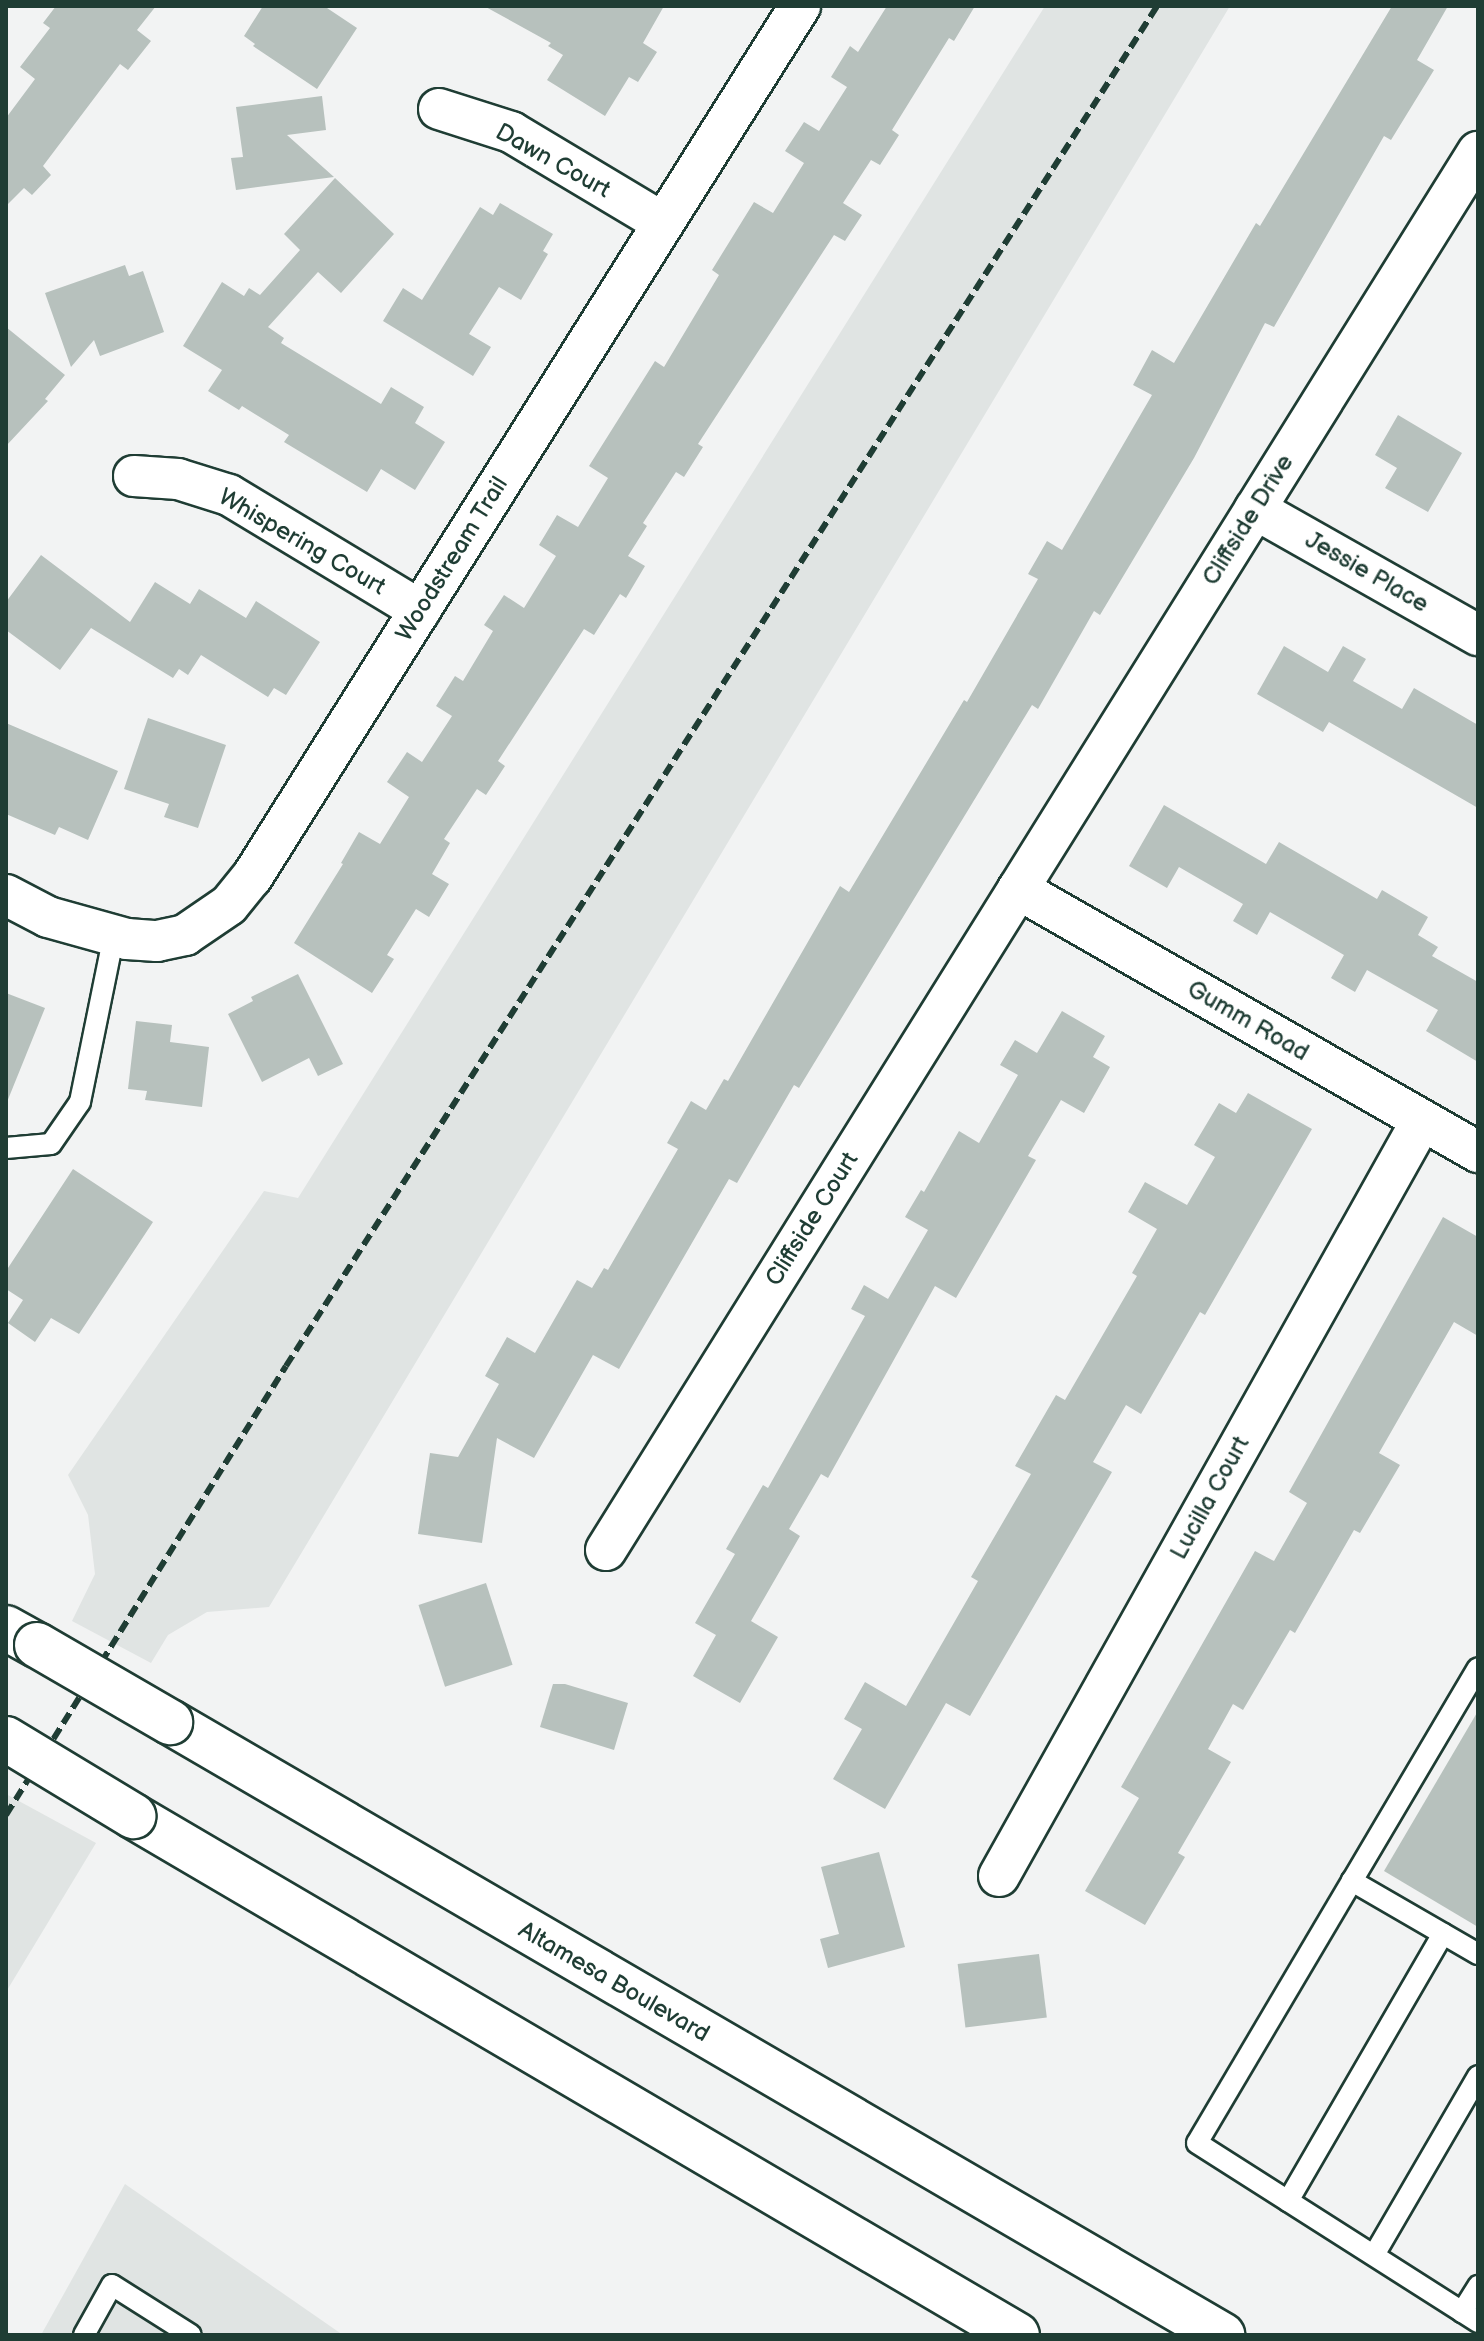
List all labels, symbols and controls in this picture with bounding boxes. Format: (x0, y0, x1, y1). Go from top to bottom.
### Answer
street label: Dawn Court (490, 118, 616, 204)
street label: Cliffside Drive (1196, 449, 1300, 591)
street label: Woodstream Trail (390, 471, 514, 647)
street label: Whispering Court (213, 482, 391, 602)
street label: Jessie Place (1300, 525, 1434, 619)
street label: Gumm Road (1182, 975, 1314, 1067)
street label: Cliffside Court (759, 1147, 865, 1291)
street label: Lucilla Court (1164, 1431, 1256, 1565)
street label: Altamesa Boulevard (513, 1916, 715, 2048)

